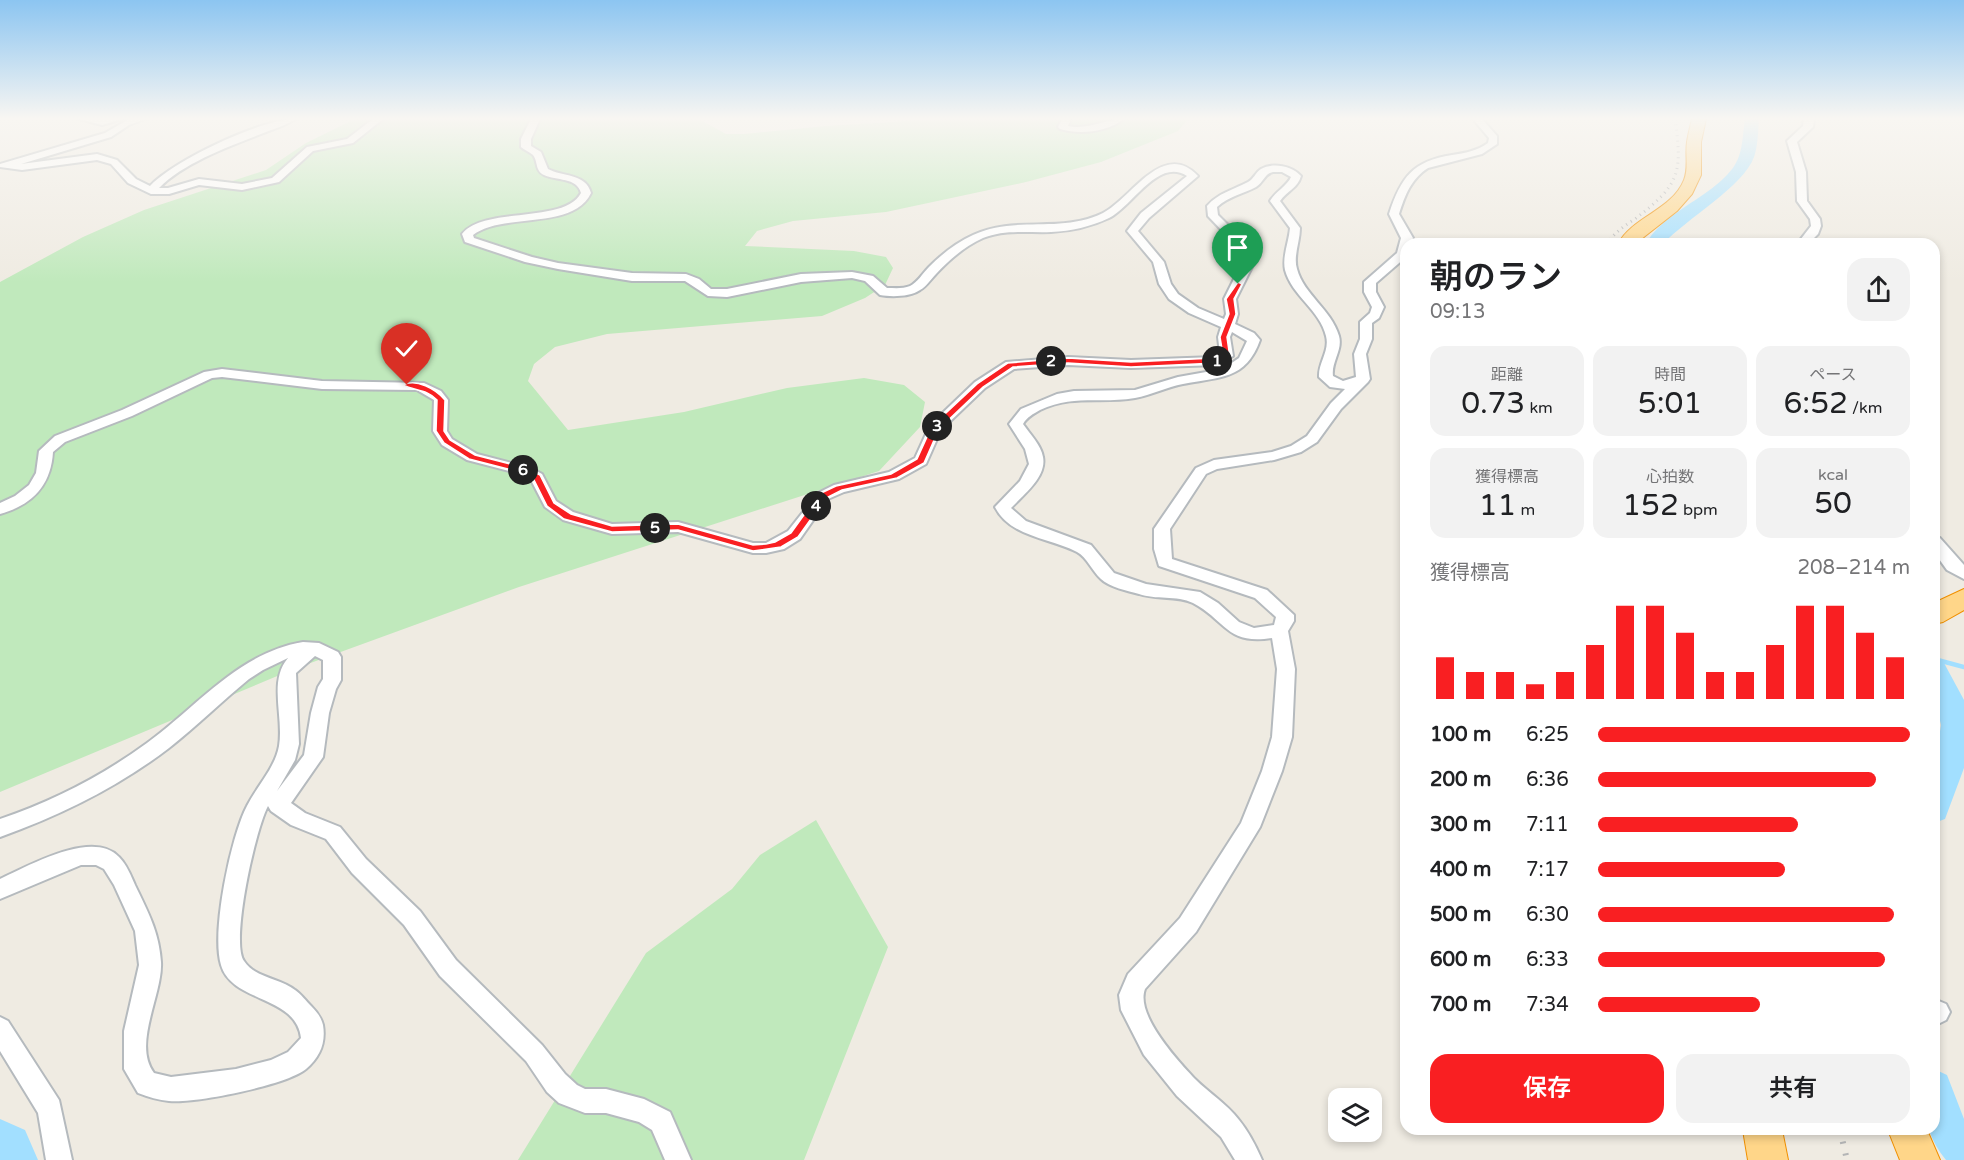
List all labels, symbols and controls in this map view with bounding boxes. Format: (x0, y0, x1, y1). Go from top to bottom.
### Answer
pin (1212, 222, 1263, 284)
icon: arrive (1221, 231, 1254, 264)
text: 朝のラン (1430, 258, 1562, 297)
button: share (1847, 258, 1910, 321)
text: 09:13 (1430, 300, 1485, 324)
pin (381, 323, 432, 385)
icon: check (390, 332, 423, 365)
pin: 2 (1036, 346, 1066, 376)
pin: 1 (1202, 346, 1232, 376)
text: 2 (1046, 351, 1056, 371)
text: 1 (1212, 351, 1222, 371)
text: 距離 (1491, 365, 1523, 385)
text: 時間 (1654, 365, 1686, 385)
text: ペース (1809, 365, 1857, 385)
text: 0.73 (1461, 385, 1525, 422)
text: 5:01 (1638, 385, 1702, 422)
text: 6:52 (1784, 385, 1848, 422)
text: km (1525, 398, 1553, 418)
text: /km (1848, 398, 1882, 418)
pin: 3 (922, 411, 952, 441)
text: 3 (932, 416, 942, 436)
pin: 6 (508, 455, 538, 485)
text: 6 (518, 460, 528, 480)
text: kcal (1818, 465, 1848, 485)
text: 獲得標高 (1475, 467, 1539, 487)
text: 心拍数 (1646, 467, 1694, 487)
text: 50 (1814, 485, 1852, 522)
text: 11 (1479, 487, 1516, 524)
text: 152 (1622, 487, 1679, 524)
pin: 4 (801, 491, 831, 521)
text: 4 (811, 496, 821, 516)
text: m (1516, 500, 1535, 520)
text: bpm (1679, 500, 1718, 520)
pin: 5 (640, 513, 670, 543)
text: 5 (650, 518, 660, 538)
text: 208–214 m (1797, 556, 1910, 580)
text: 獲得標高 (1430, 561, 1510, 585)
text: 100 m (1430, 723, 1491, 747)
text: 6:25 (1526, 723, 1569, 747)
text: 200 m (1430, 768, 1491, 792)
text: 6:36 (1526, 768, 1569, 792)
text: 300 m (1430, 813, 1491, 837)
text: 7:11 (1526, 813, 1569, 837)
text: 400 m (1430, 858, 1491, 882)
text: 7:17 (1526, 858, 1569, 882)
text: 500 m (1430, 903, 1491, 927)
text: 6:30 (1526, 903, 1569, 927)
text: 600 m (1430, 948, 1491, 972)
text: 6:33 (1526, 948, 1569, 972)
text: 700 m (1430, 993, 1491, 1017)
text: 7:34 (1526, 993, 1569, 1017)
button: 保存 (1430, 1054, 1664, 1123)
button: 共有 (1676, 1054, 1910, 1123)
map controls (1328, 1088, 1382, 1142)
button: layers (1328, 1088, 1382, 1142)

